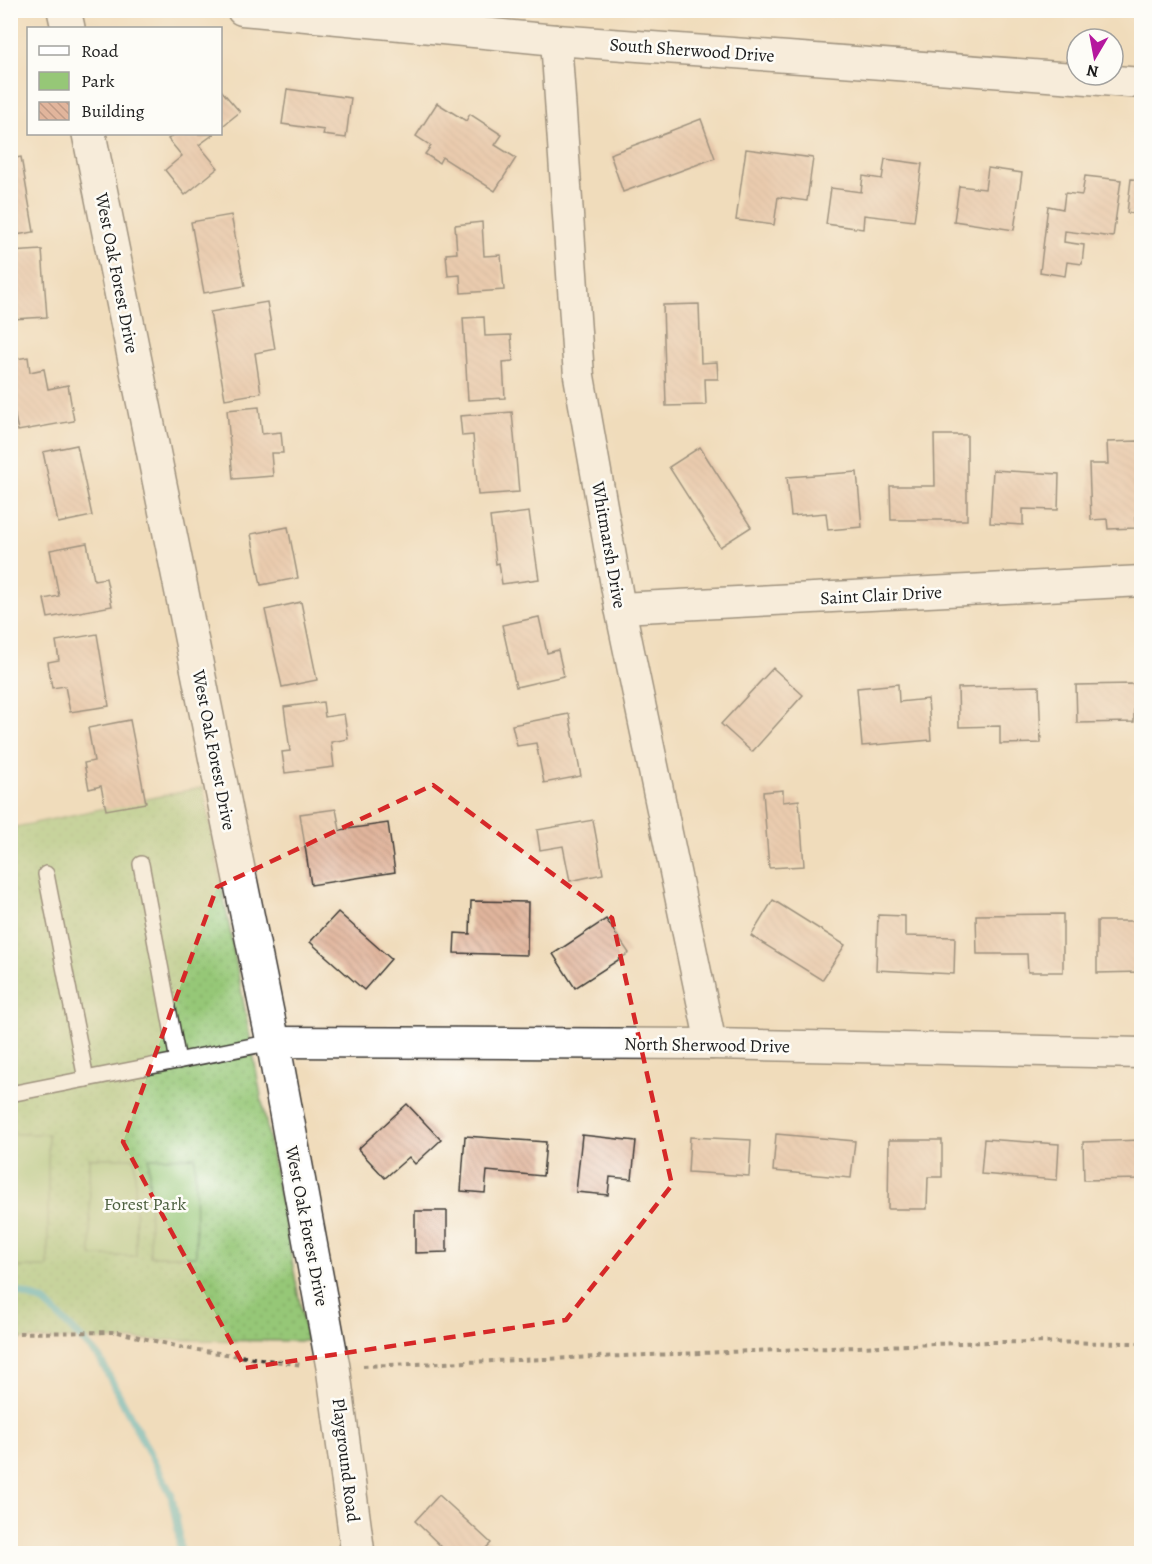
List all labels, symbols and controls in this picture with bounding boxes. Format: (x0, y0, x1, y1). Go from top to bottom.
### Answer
legend (27, 27, 222, 135)
north arrow (1065, 27, 1125, 87)
street label: South Sherwood Drive (609, 32, 775, 68)
text: Road (81, 39, 119, 63)
text: N (1085, 59, 1100, 83)
text: Park (81, 69, 115, 93)
text: Building (81, 99, 145, 123)
street label: West Oak Forest Drive (89, 190, 144, 355)
street label: Whitmarsh Drive (586, 479, 632, 610)
street label: Saint Clair Drive (819, 580, 943, 610)
street label: West Oak Forest Drive (186, 667, 241, 832)
street label: North Sherwood Drive (624, 1032, 790, 1058)
street label: West Oak Forest Drive (279, 1143, 334, 1308)
park label: Forest Park (104, 1192, 186, 1216)
street label: Playground Road (326, 1396, 366, 1524)

